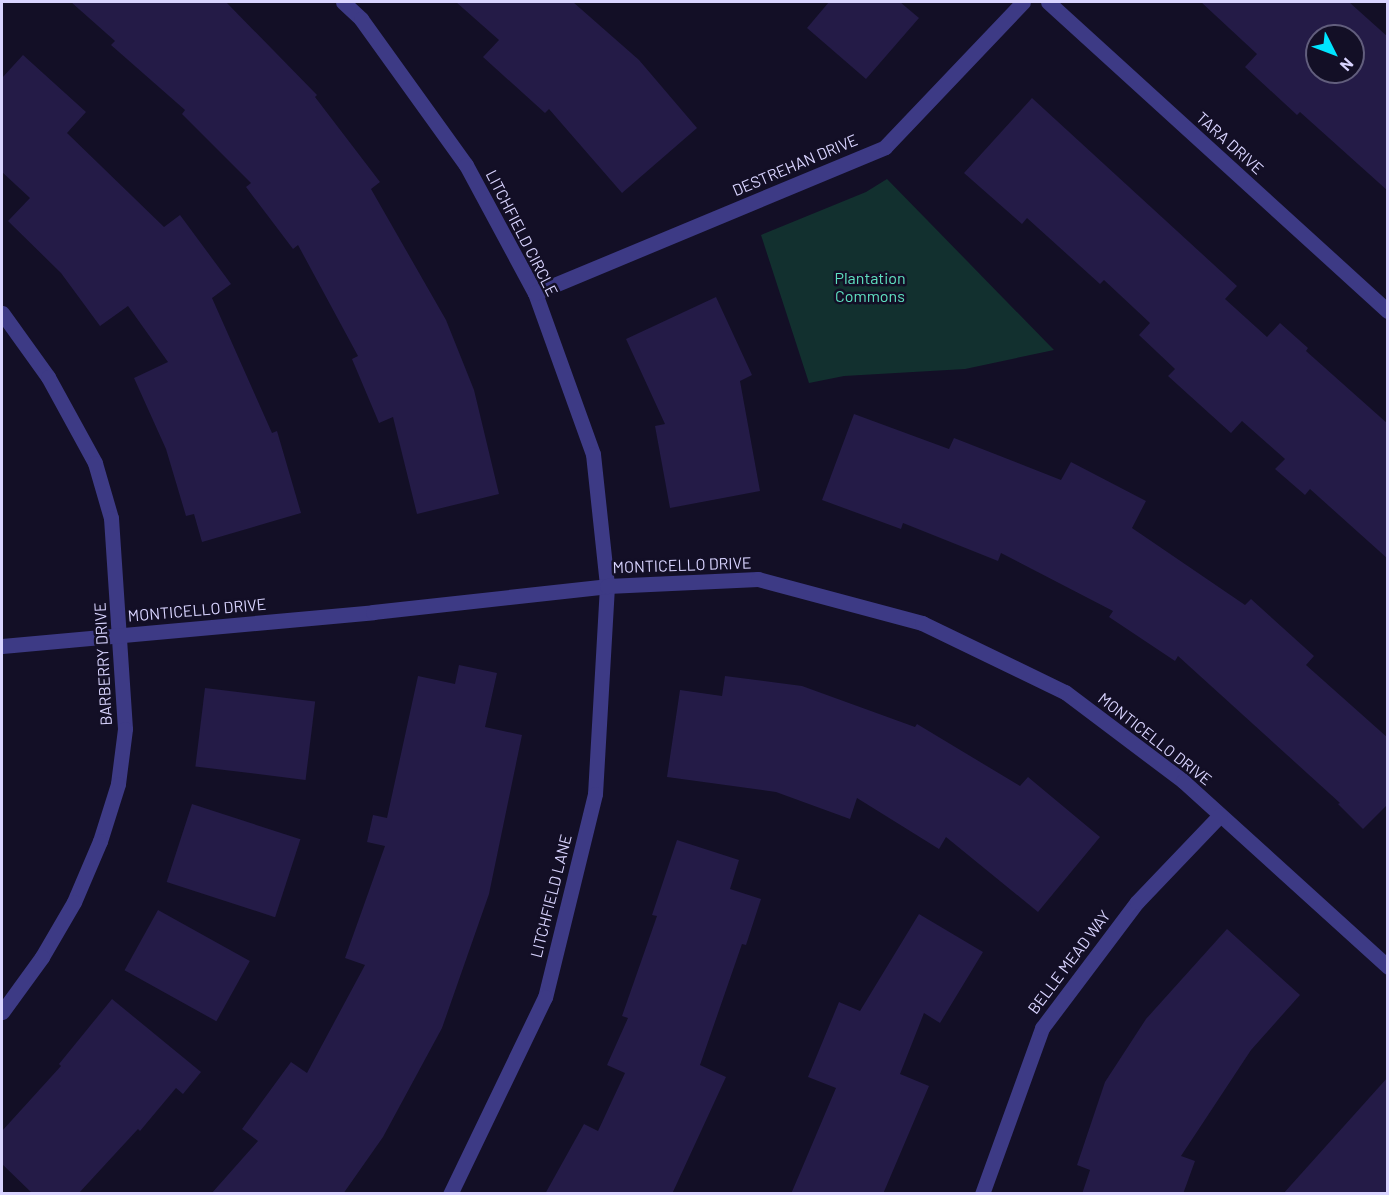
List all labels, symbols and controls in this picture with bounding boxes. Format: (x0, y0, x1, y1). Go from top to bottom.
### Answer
north arrow (1305, 24, 1365, 84)
text: N (1337, 55, 1358, 75)
street label: TARA DRIVE (1192, 108, 1268, 178)
street label: DESTREHAN DRIVE (730, 130, 860, 200)
street label: LITCHFIELD CIRCLE (482, 167, 562, 299)
park label: Plantation Commons (834, 268, 906, 306)
street label: MONTICELLO DRIVE (612, 553, 752, 577)
street label: MONTICELLO DRIVE (127, 594, 267, 626)
street label: BARBERRY DRIVE (90, 602, 116, 726)
street label: MONTICELLO DRIVE (1094, 689, 1216, 789)
street label: LITCHFIELD LANE (526, 832, 576, 960)
street label: BELLE MEAD WAY (1024, 906, 1114, 1018)

